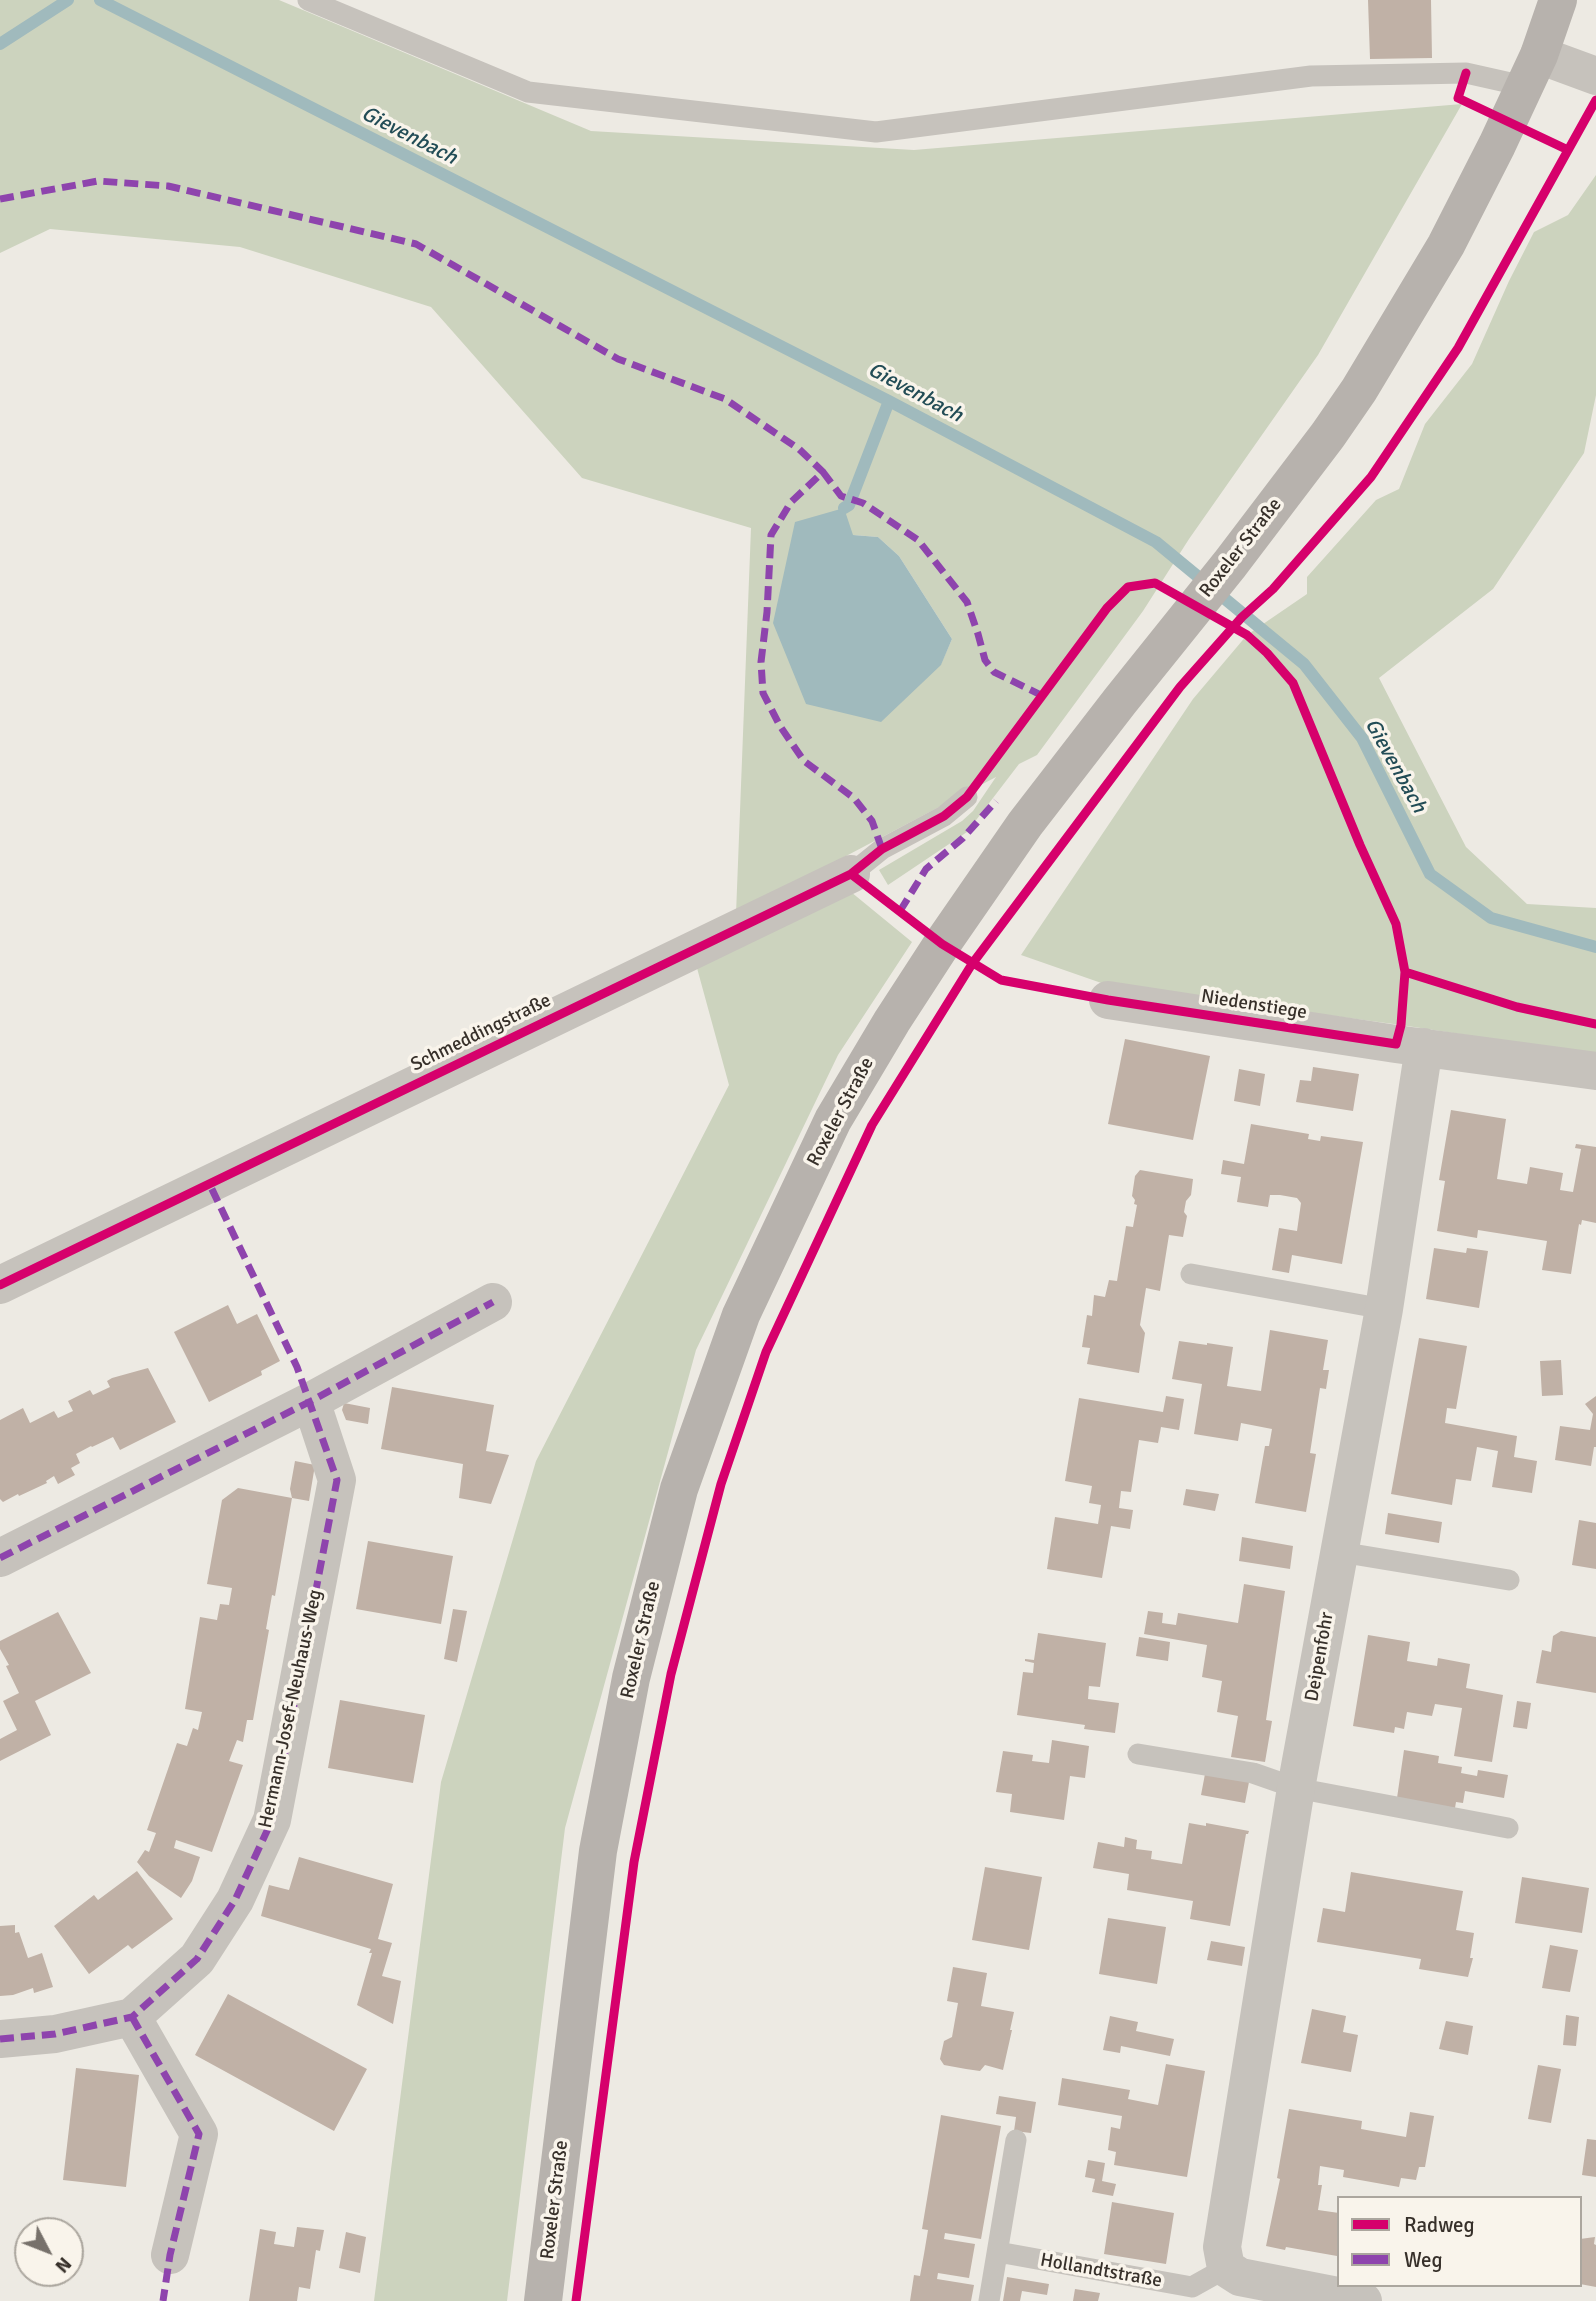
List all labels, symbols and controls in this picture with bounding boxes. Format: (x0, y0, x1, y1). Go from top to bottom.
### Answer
water label: Gievenbach (357, 101, 461, 171)
water label: Gievenbach (863, 358, 967, 428)
street label: Roxeler Straße (1195, 494, 1287, 602)
water label: Gievenbach (1359, 715, 1431, 817)
street label: Niedenstiege (1199, 985, 1309, 1025)
street label: Schmeddingstraße (407, 989, 555, 1077)
street label: Roxeler Straße (803, 1054, 879, 1170)
street label: Roxeler Straße (616, 1579, 666, 1701)
street label: Hermann-Josef-Neuhaus-Weg (255, 1588, 327, 1830)
street label: Deipenfohr (1301, 1611, 1339, 1703)
street label: Roxeler Straße (536, 2139, 574, 2261)
legend (1337, 2196, 1582, 2287)
text: Radweg (1404, 2212, 1475, 2238)
north arrow (14, 2217, 84, 2287)
text: Weg (1404, 2247, 1443, 2273)
street label: Hollandtstraße (1038, 2249, 1164, 2293)
text: N (50, 2252, 76, 2278)

